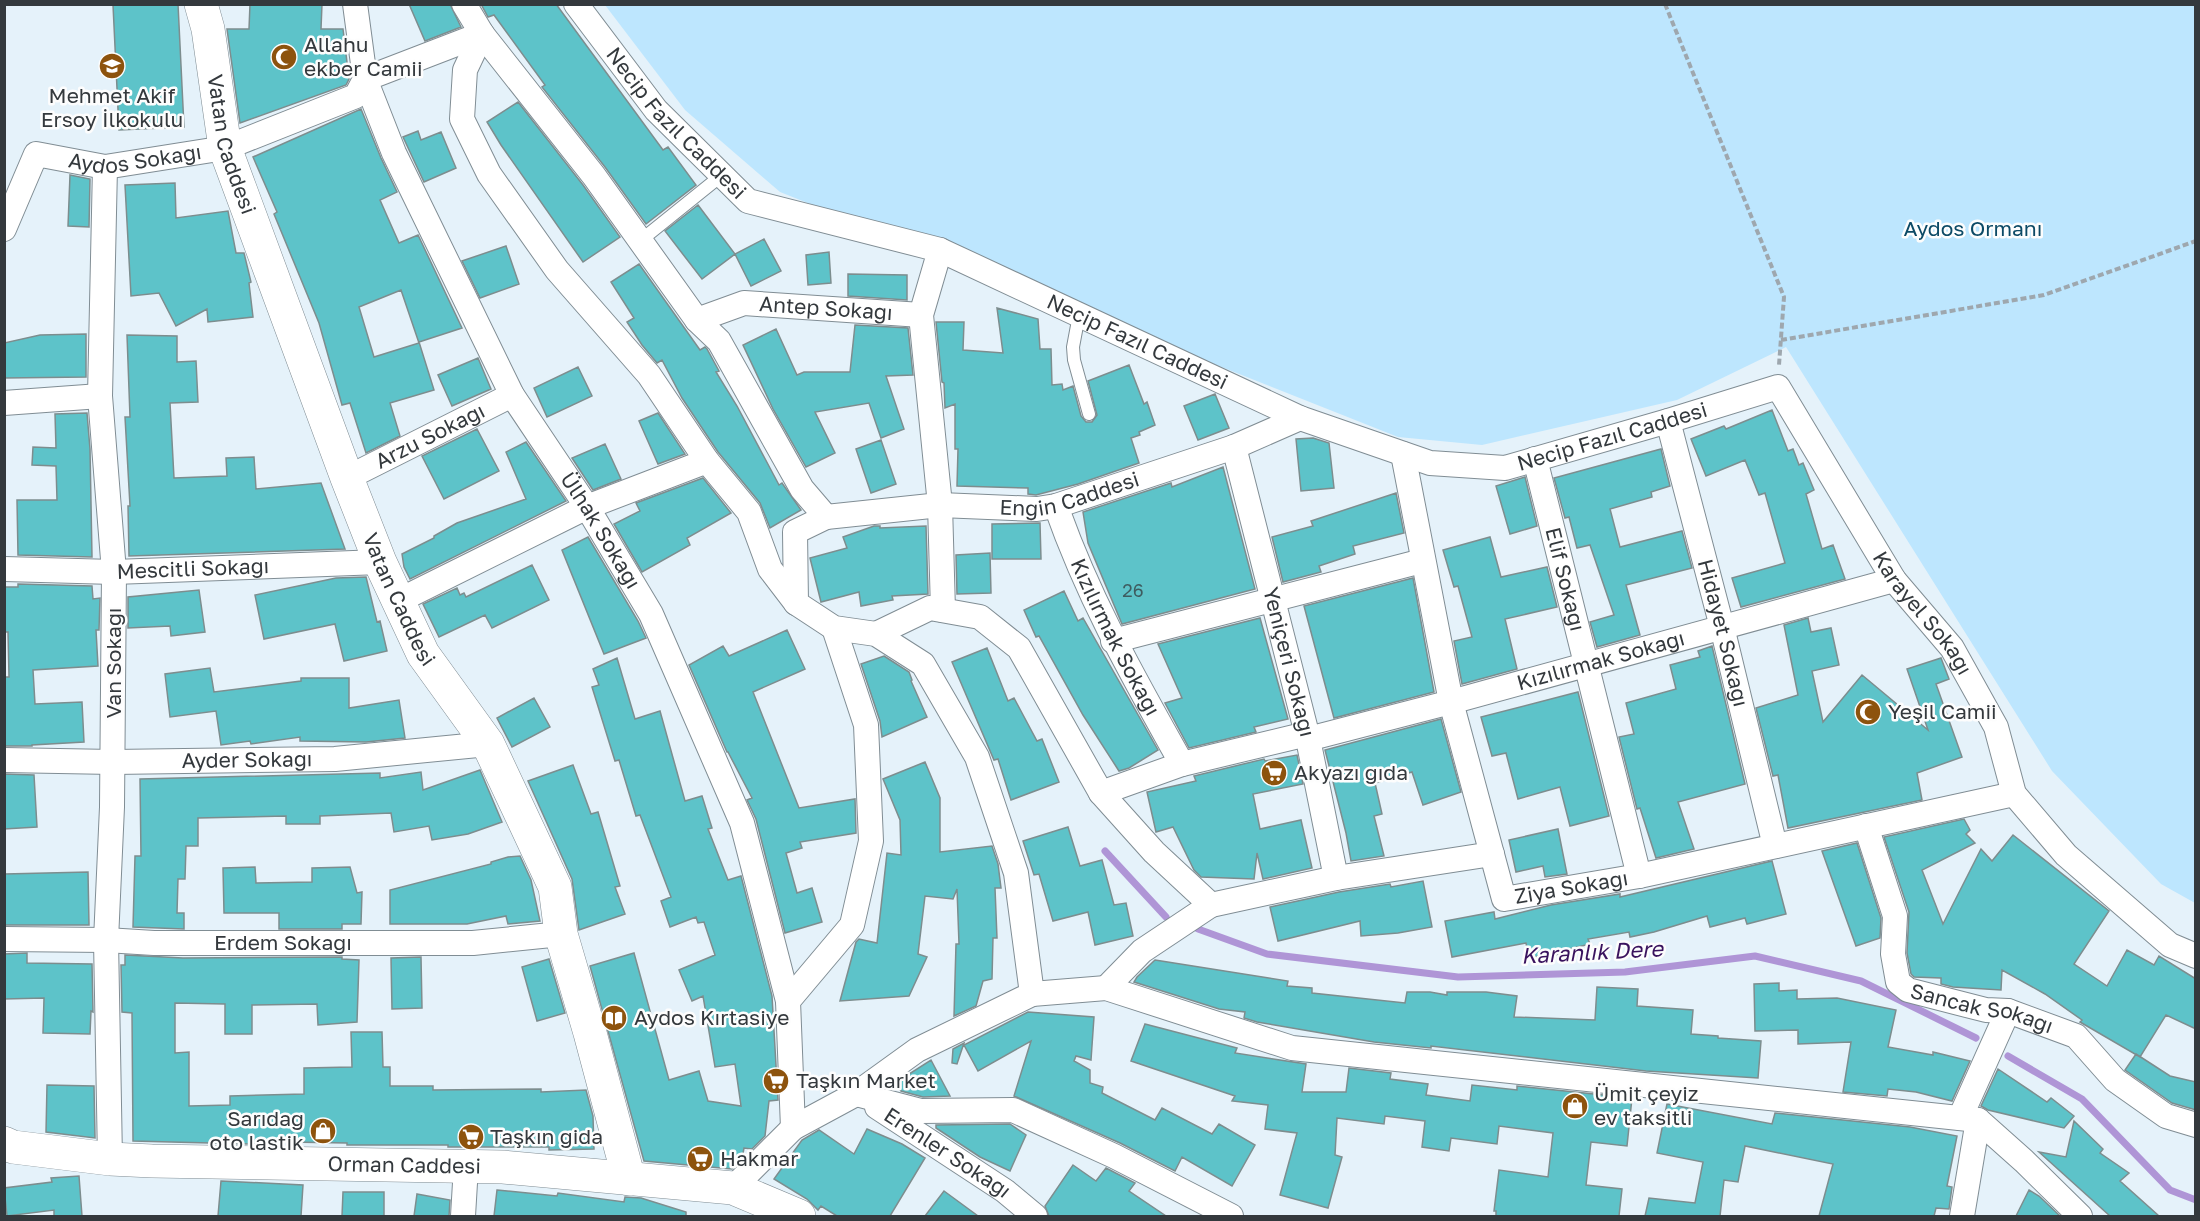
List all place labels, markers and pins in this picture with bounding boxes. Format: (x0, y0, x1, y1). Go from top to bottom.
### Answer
place label: Allahu ekber Camii (304, 31, 423, 81)
mosque icon: Allahu ekber Camii (269, 42, 299, 72)
school or university icon: Mehmet Akif Ersoy İlkokulu (97, 51, 127, 81)
place label: Mehmet Akif Ersoy İlkokulu (41, 82, 183, 132)
mosque icon: Yeşil Camii (1853, 697, 1883, 727)
place label: Yeşil Camii (1888, 698, 1997, 724)
supermarket icon: Akyazı gıda (1259, 758, 1289, 788)
place label: Akyazı gıda (1294, 759, 1408, 785)
library icon: Aydos Kırtasiye (599, 1003, 629, 1033)
place label: Aydos Kırtasiye (634, 1004, 789, 1030)
supermarket icon: Taşkın Market (761, 1066, 791, 1096)
place label: Taşkın Market (796, 1067, 936, 1093)
place label: Ümit çeyiz ev taksitli (1594, 1080, 1699, 1130)
shop icon: Ümit çeyiz ev taksitli (1560, 1091, 1590, 1121)
place label: Sarıdağ oto lastik (210, 1105, 304, 1155)
shop icon: Sarıdağ oto lastik (308, 1116, 338, 1146)
supermarket icon: Taşkın gida (456, 1122, 486, 1152)
place label: Taşkın gida (490, 1123, 603, 1149)
supermarket icon: Hakmar (685, 1144, 715, 1174)
place label: Hakmar (720, 1145, 798, 1171)

